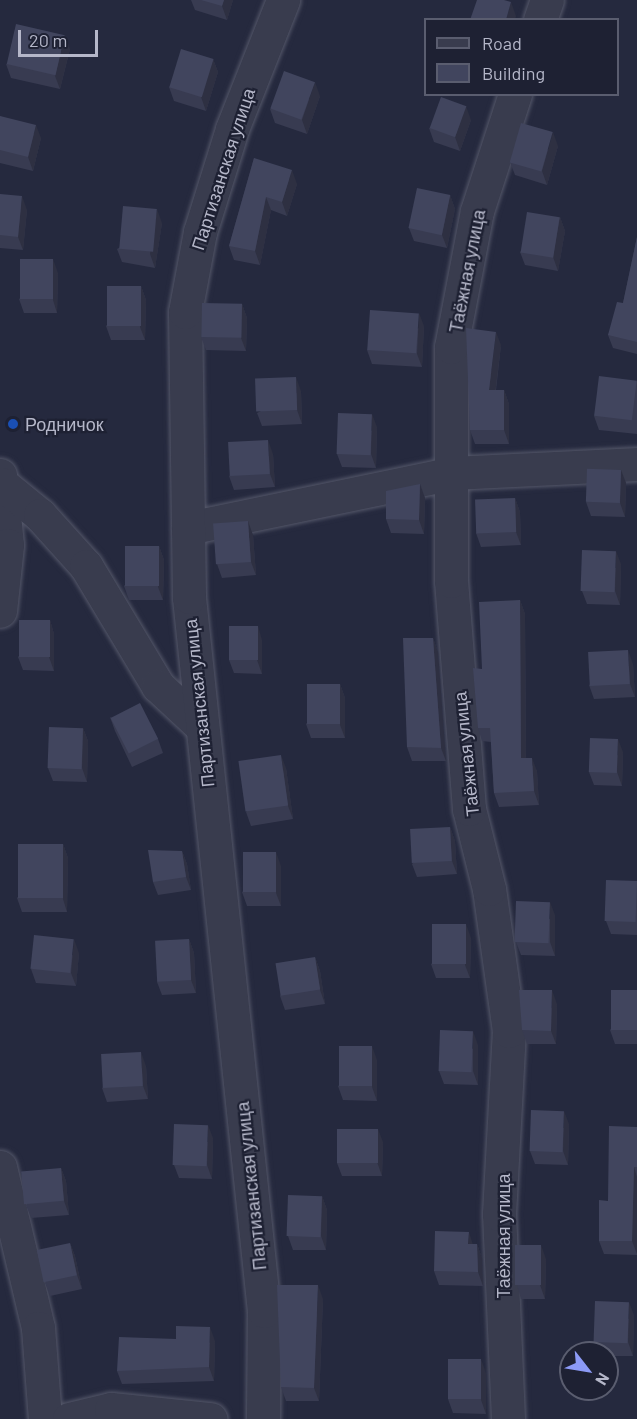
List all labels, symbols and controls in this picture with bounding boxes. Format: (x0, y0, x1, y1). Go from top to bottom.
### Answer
scale bar (21, 18, 100, 56)
legend (424, 18, 619, 96)
text: 20 m (29, 29, 67, 51)
text: Road (482, 32, 522, 54)
text: Building (482, 62, 545, 84)
street label: Партизанская улица (187, 85, 259, 253)
street label: Таёжная улица (444, 208, 490, 334)
place label: Родничок (25, 413, 104, 435)
marker: Родничок (6, 417, 20, 431)
street label: Партизанская улица (179, 618, 219, 788)
street label: Таёжная улица (449, 691, 483, 817)
street label: Партизанская улица (231, 1101, 271, 1271)
street label: Таёжная улица (492, 1173, 514, 1299)
north arrow (559, 1341, 619, 1401)
text: N (592, 1370, 614, 1389)

